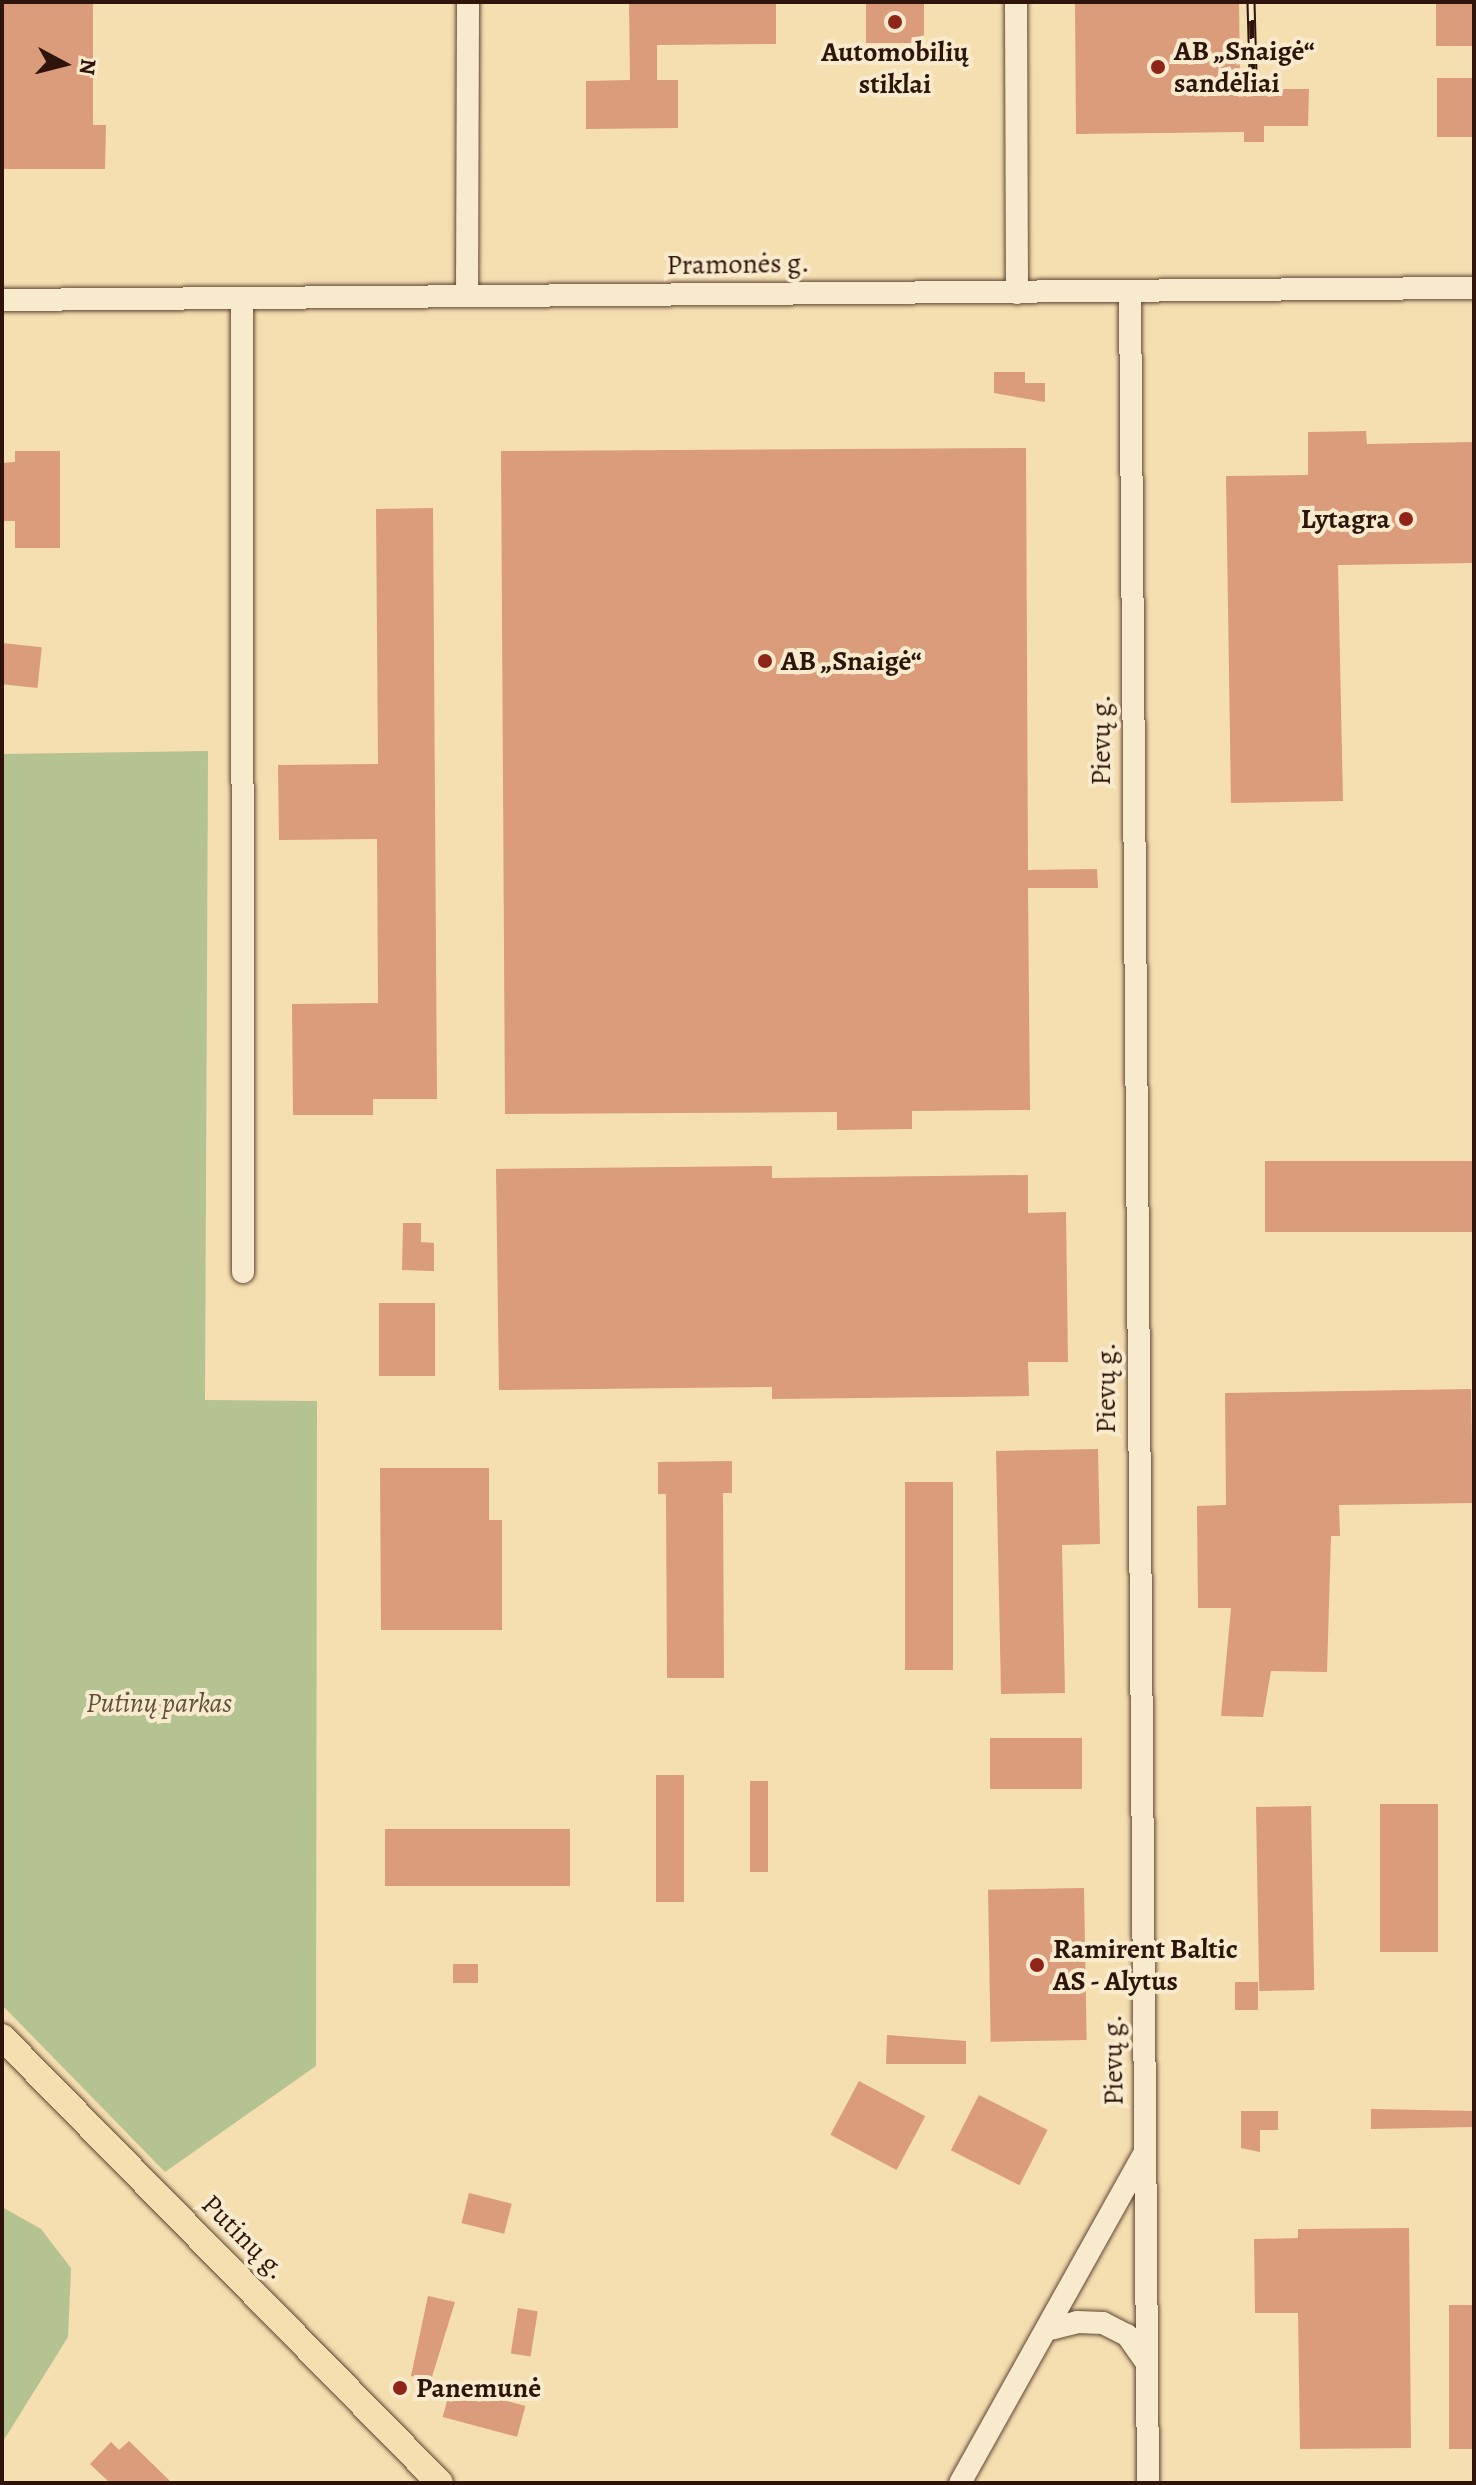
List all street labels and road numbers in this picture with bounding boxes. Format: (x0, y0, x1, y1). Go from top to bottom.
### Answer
street label: Pramonės g. (666, 246, 810, 282)
street label: Pievų g. (1084, 694, 1118, 786)
street label: Pievų g. (1089, 1342, 1123, 1434)
street label: Pievų g. (1095, 2014, 1131, 2106)
street label: Putinų g. (195, 2188, 293, 2286)

